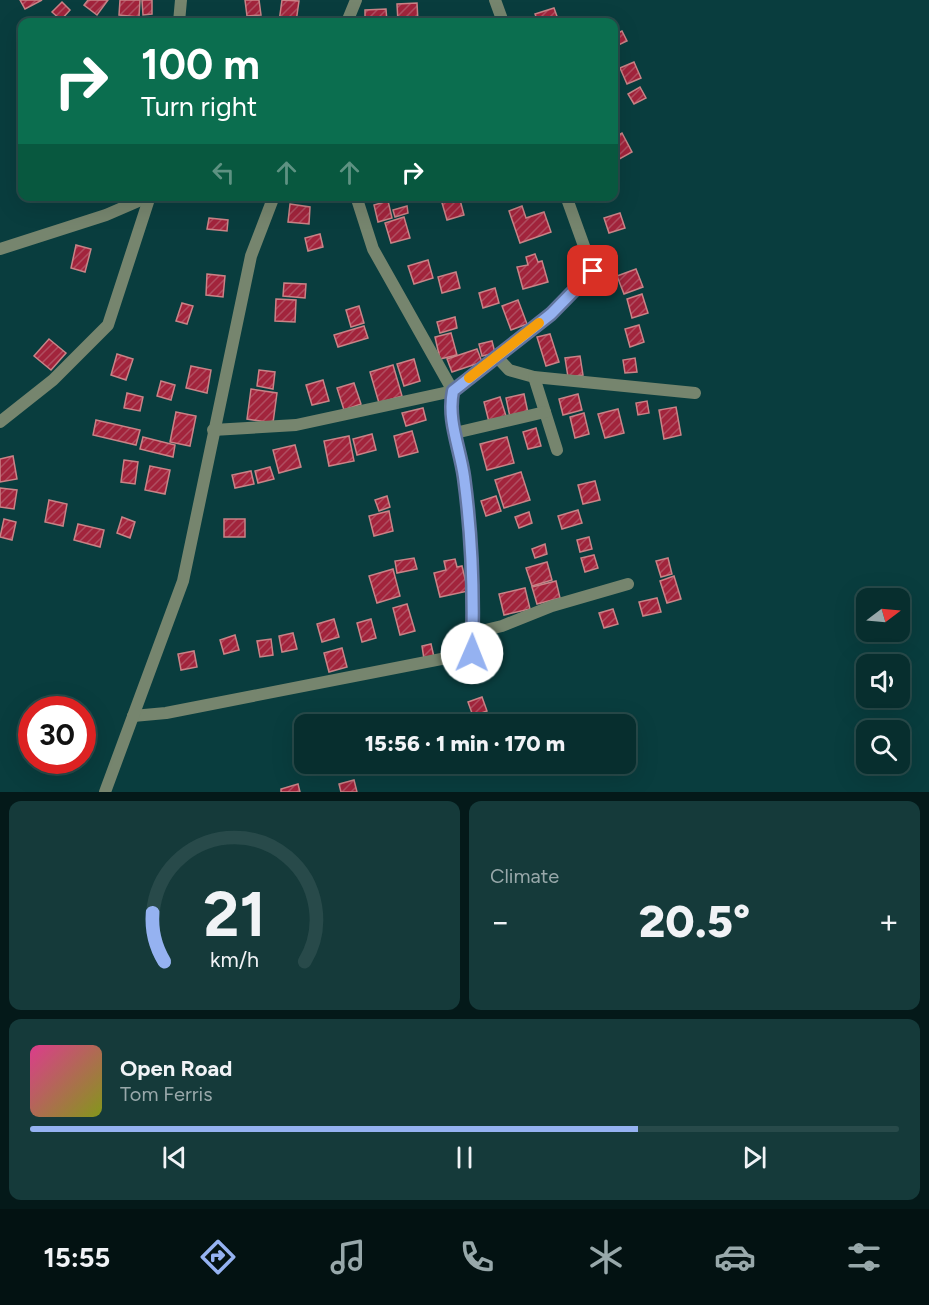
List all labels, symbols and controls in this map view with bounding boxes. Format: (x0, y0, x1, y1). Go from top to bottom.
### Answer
text: 100 m (141, 39, 260, 90)
icon: right (42, 42, 120, 120)
text: Turn right (141, 90, 257, 123)
icon: left (207, 156, 240, 189)
icon: ahead (270, 156, 303, 189)
icon: ahead (333, 156, 366, 189)
icon: right (396, 156, 429, 189)
pin (567, 245, 618, 296)
icon: arrive (576, 254, 609, 287)
north arrow (856, 588, 910, 642)
map controls (856, 588, 910, 774)
position arrow (440, 621, 504, 685)
button: sound (856, 654, 910, 708)
speed limit sign: 30 (18, 696, 96, 774)
button: search (856, 720, 910, 774)
text: 15:56 · 1 min · 170 m (365, 730, 565, 757)
text: Climate (490, 864, 559, 888)
text: 21 (203, 877, 266, 952)
text: 20.5° (639, 894, 750, 948)
text: − (490, 902, 511, 941)
text: + (878, 902, 899, 941)
text: km/h (210, 948, 259, 973)
text: Open Road (120, 1055, 232, 1082)
text: Tom Ferris (120, 1082, 213, 1106)
icon: previous (158, 1141, 191, 1174)
icon: pause (448, 1141, 481, 1174)
icon: next (738, 1141, 771, 1174)
icon: directions (197, 1236, 239, 1278)
icon: music (327, 1236, 369, 1278)
icon: phone (456, 1236, 498, 1278)
icon: climate (585, 1236, 627, 1278)
icon: car (714, 1236, 756, 1278)
icon: filters (843, 1236, 885, 1278)
text: 15:55 (44, 1241, 110, 1274)

